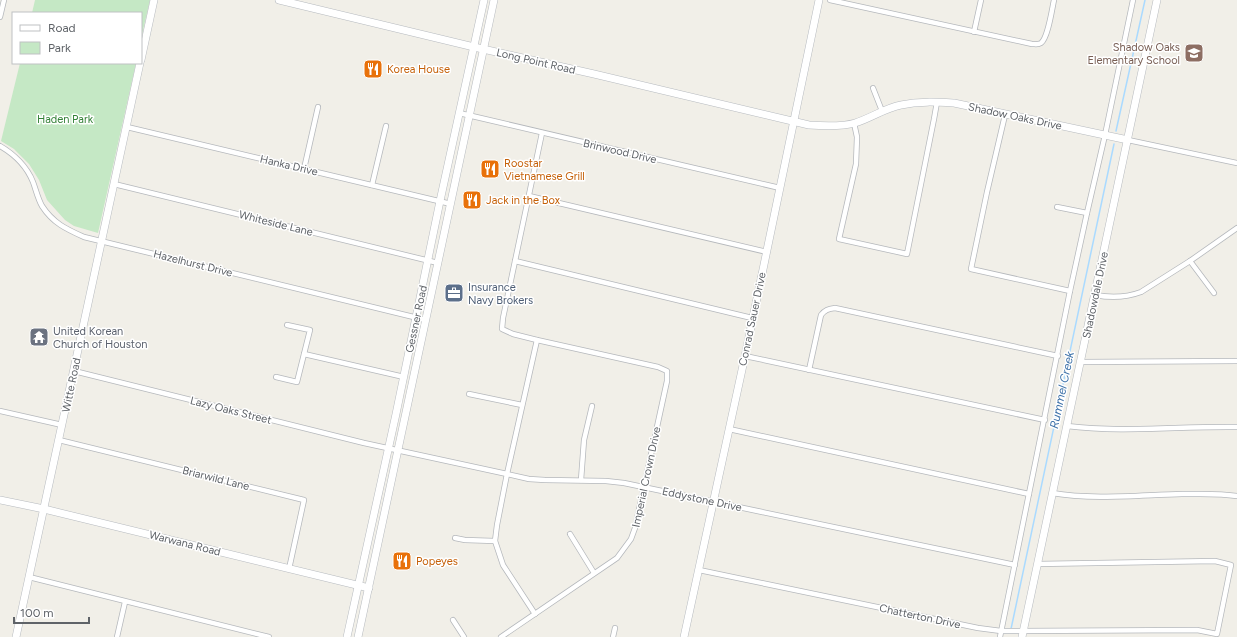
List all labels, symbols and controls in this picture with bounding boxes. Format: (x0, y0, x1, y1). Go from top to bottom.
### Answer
legend (12, 12, 142, 64)
text: Road (48, 21, 76, 35)
text: Park (48, 41, 71, 55)
place label: Shadow Oaks Elementary School (1088, 41, 1180, 67)
school or university icon: Shadow Oaks Elementary School (1183, 42, 1205, 64)
street label: Long Point Road (495, 46, 577, 77)
restaurant icon: Korea House (362, 58, 384, 80)
place label: Korea House (387, 63, 450, 76)
street label: Shadow Oaks Drive (967, 100, 1063, 133)
park label: Haden Park (37, 113, 94, 126)
street label: Brinwood Drive (582, 137, 658, 166)
street label: Hanka Drive (259, 153, 319, 178)
place label: Roostar Vietnamese Grill (504, 157, 585, 183)
restaurant icon: Roostar Vietnamese Grill (479, 158, 501, 180)
restaurant icon: Jack in the Box (461, 189, 483, 211)
place label: Jack in the Box (486, 194, 561, 207)
street label: Whiteside Lane (238, 208, 314, 239)
street label: Hazelhurst Drive (152, 247, 234, 280)
street label: Shadowdale Drive (1080, 251, 1111, 340)
street label: Conrad Sauer Drive (736, 271, 769, 367)
place label: Insurance Navy Brokers (468, 281, 533, 307)
office icon: Insurance Navy Brokers (443, 282, 465, 304)
street label: Gessner Road (403, 284, 430, 354)
place label: United Korean Church of Houston (53, 325, 147, 351)
temple icon: United Korean Church of Houston (28, 326, 50, 348)
water label: Rummel Creek (1047, 349, 1077, 430)
street label: Witte Road (59, 357, 84, 414)
street label: Lazy Oaks Street (189, 394, 273, 427)
street label: Imperial Crown Drive (629, 426, 664, 529)
street label: Briarwild Lane (181, 464, 251, 493)
street label: Eddystone Drive (661, 485, 743, 514)
street label: Warwana Road (148, 528, 222, 559)
restaurant icon: Popeyes (391, 550, 413, 572)
place label: Popeyes (416, 555, 458, 568)
scale bar (14, 599, 89, 625)
street label: Chatterton Drive (878, 602, 962, 631)
text: 100 m (20, 606, 54, 620)

